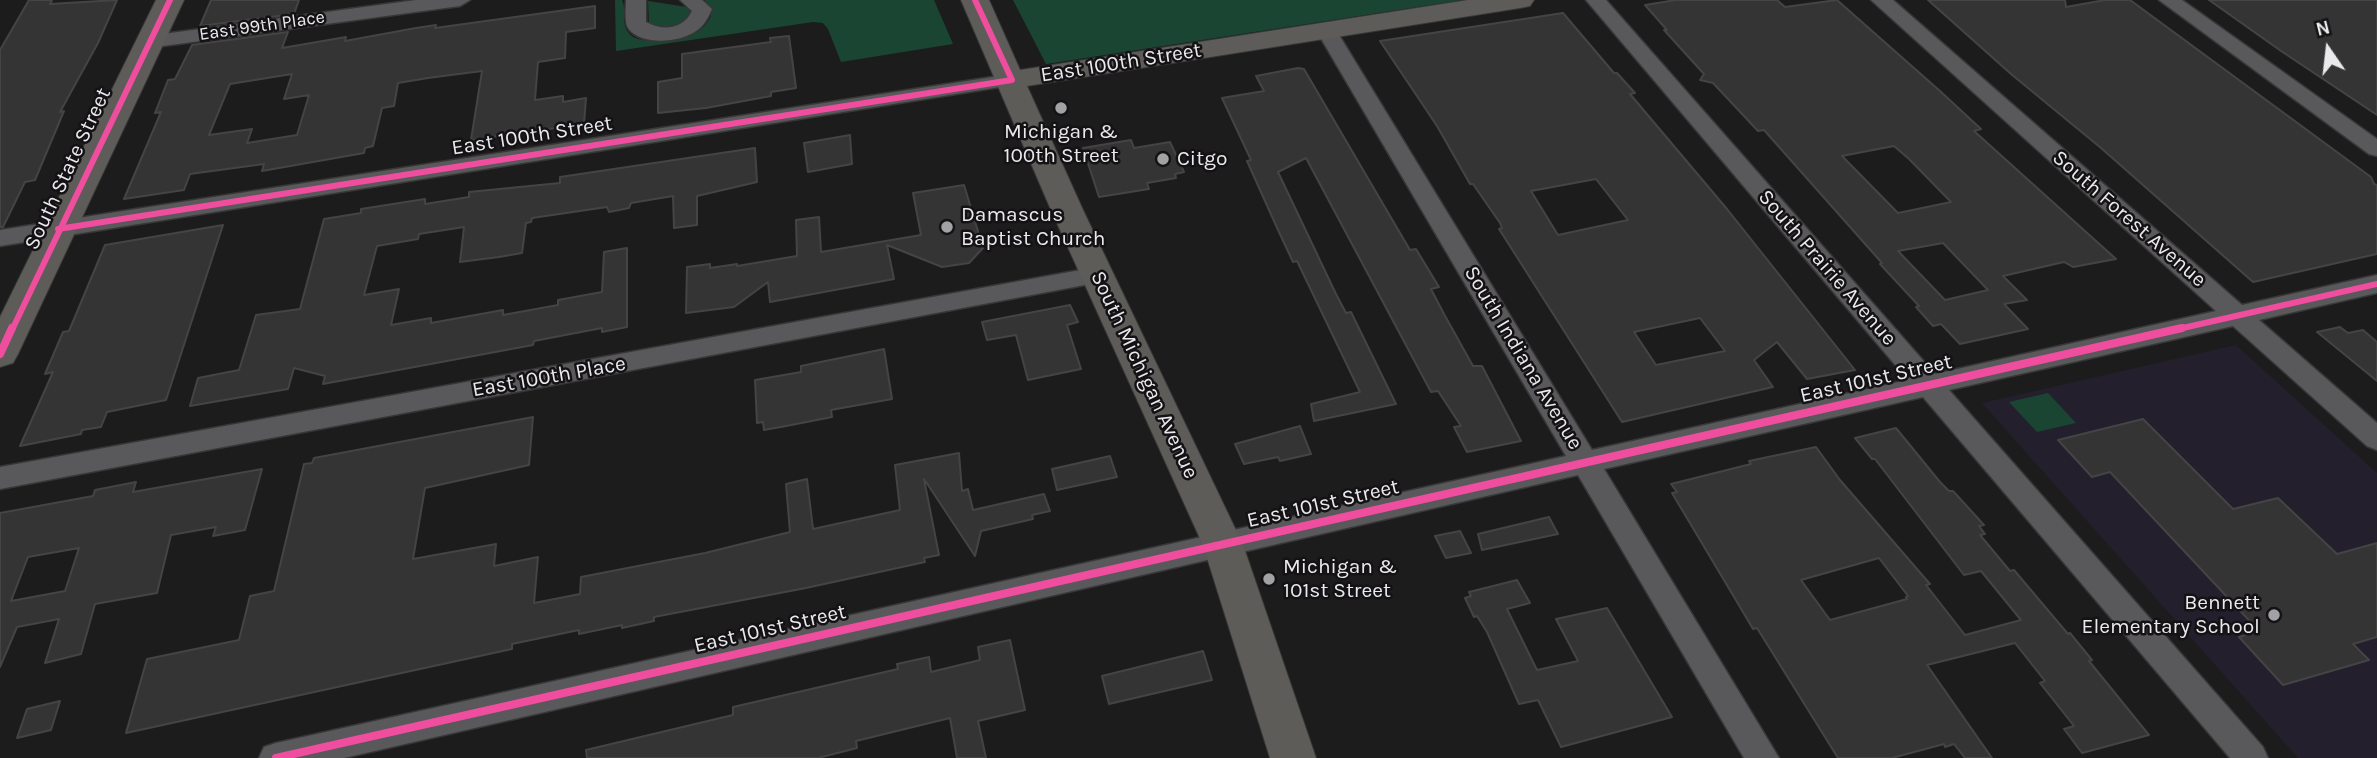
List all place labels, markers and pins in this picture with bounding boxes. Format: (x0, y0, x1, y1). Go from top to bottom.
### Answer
marker: Michigan & 100th Street (1053, 100, 1069, 116)
place label: Michigan & 100th Street (1003, 119, 1119, 169)
place label: Citgo (1177, 146, 1227, 172)
marker: Citgo (1155, 151, 1171, 167)
place label: Damascus Baptist Church (961, 202, 1105, 252)
marker: Damascus Baptist Church (939, 219, 955, 235)
place label: Michigan & 101st Street (1283, 554, 1397, 604)
marker: Michigan & 101st Street (1261, 571, 1277, 587)
place label: Bennett Elementary School (2082, 590, 2260, 640)
marker: Bennett Elementary School (2266, 607, 2282, 623)

